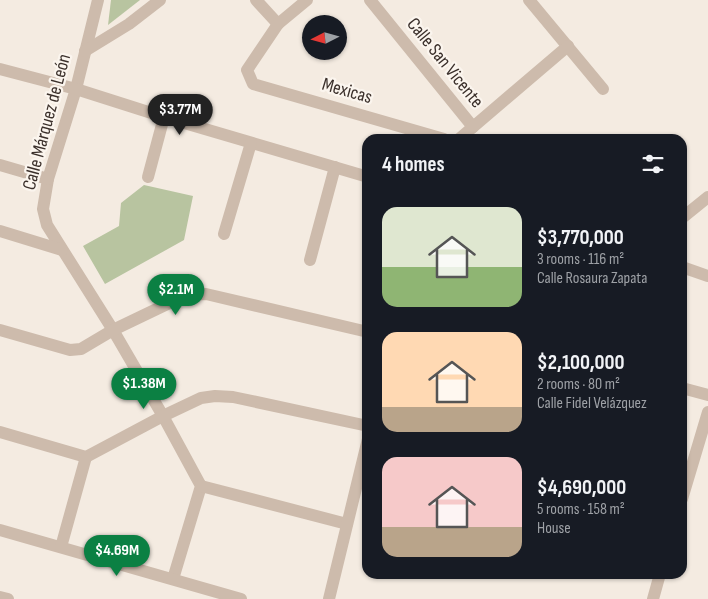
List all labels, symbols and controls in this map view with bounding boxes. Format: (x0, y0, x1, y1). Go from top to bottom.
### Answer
street label: Calle San Vicente (402, 13, 488, 113)
north arrow (302, 15, 348, 60)
map controls (302, 15, 347, 60)
street label: Calle Márquez de León (18, 51, 76, 193)
street label: Mexicas (319, 73, 375, 109)
pin: $3.77M (139, 94, 221, 136)
text: $3.77M (159, 100, 201, 119)
icon: filters (639, 150, 667, 178)
text: 4 homes (382, 152, 445, 177)
text: $3,770,000 (537, 225, 624, 250)
icon: home (422, 227, 482, 287)
text: 3 rooms · 116 m² (537, 250, 624, 269)
text: Calle Rosaura Zapata (537, 269, 647, 288)
pin: $2.1M (141, 274, 211, 316)
text: $2.1M (158, 280, 194, 299)
text: $2,100,000 (537, 350, 624, 375)
icon: home (422, 352, 482, 412)
pin: $1.38M (103, 368, 185, 410)
text: $1.38M (122, 374, 166, 393)
text: 2 rooms · 80 m² (537, 375, 620, 394)
text: Calle Fidel Velázquez (537, 394, 647, 413)
text: $4,690,000 (537, 475, 626, 500)
icon: home (422, 477, 482, 537)
text: 5 rooms · 158 m² (537, 500, 625, 519)
text: House (537, 519, 571, 538)
pin: $4.69M (76, 534, 158, 577)
text: $4.69M (95, 541, 139, 560)

